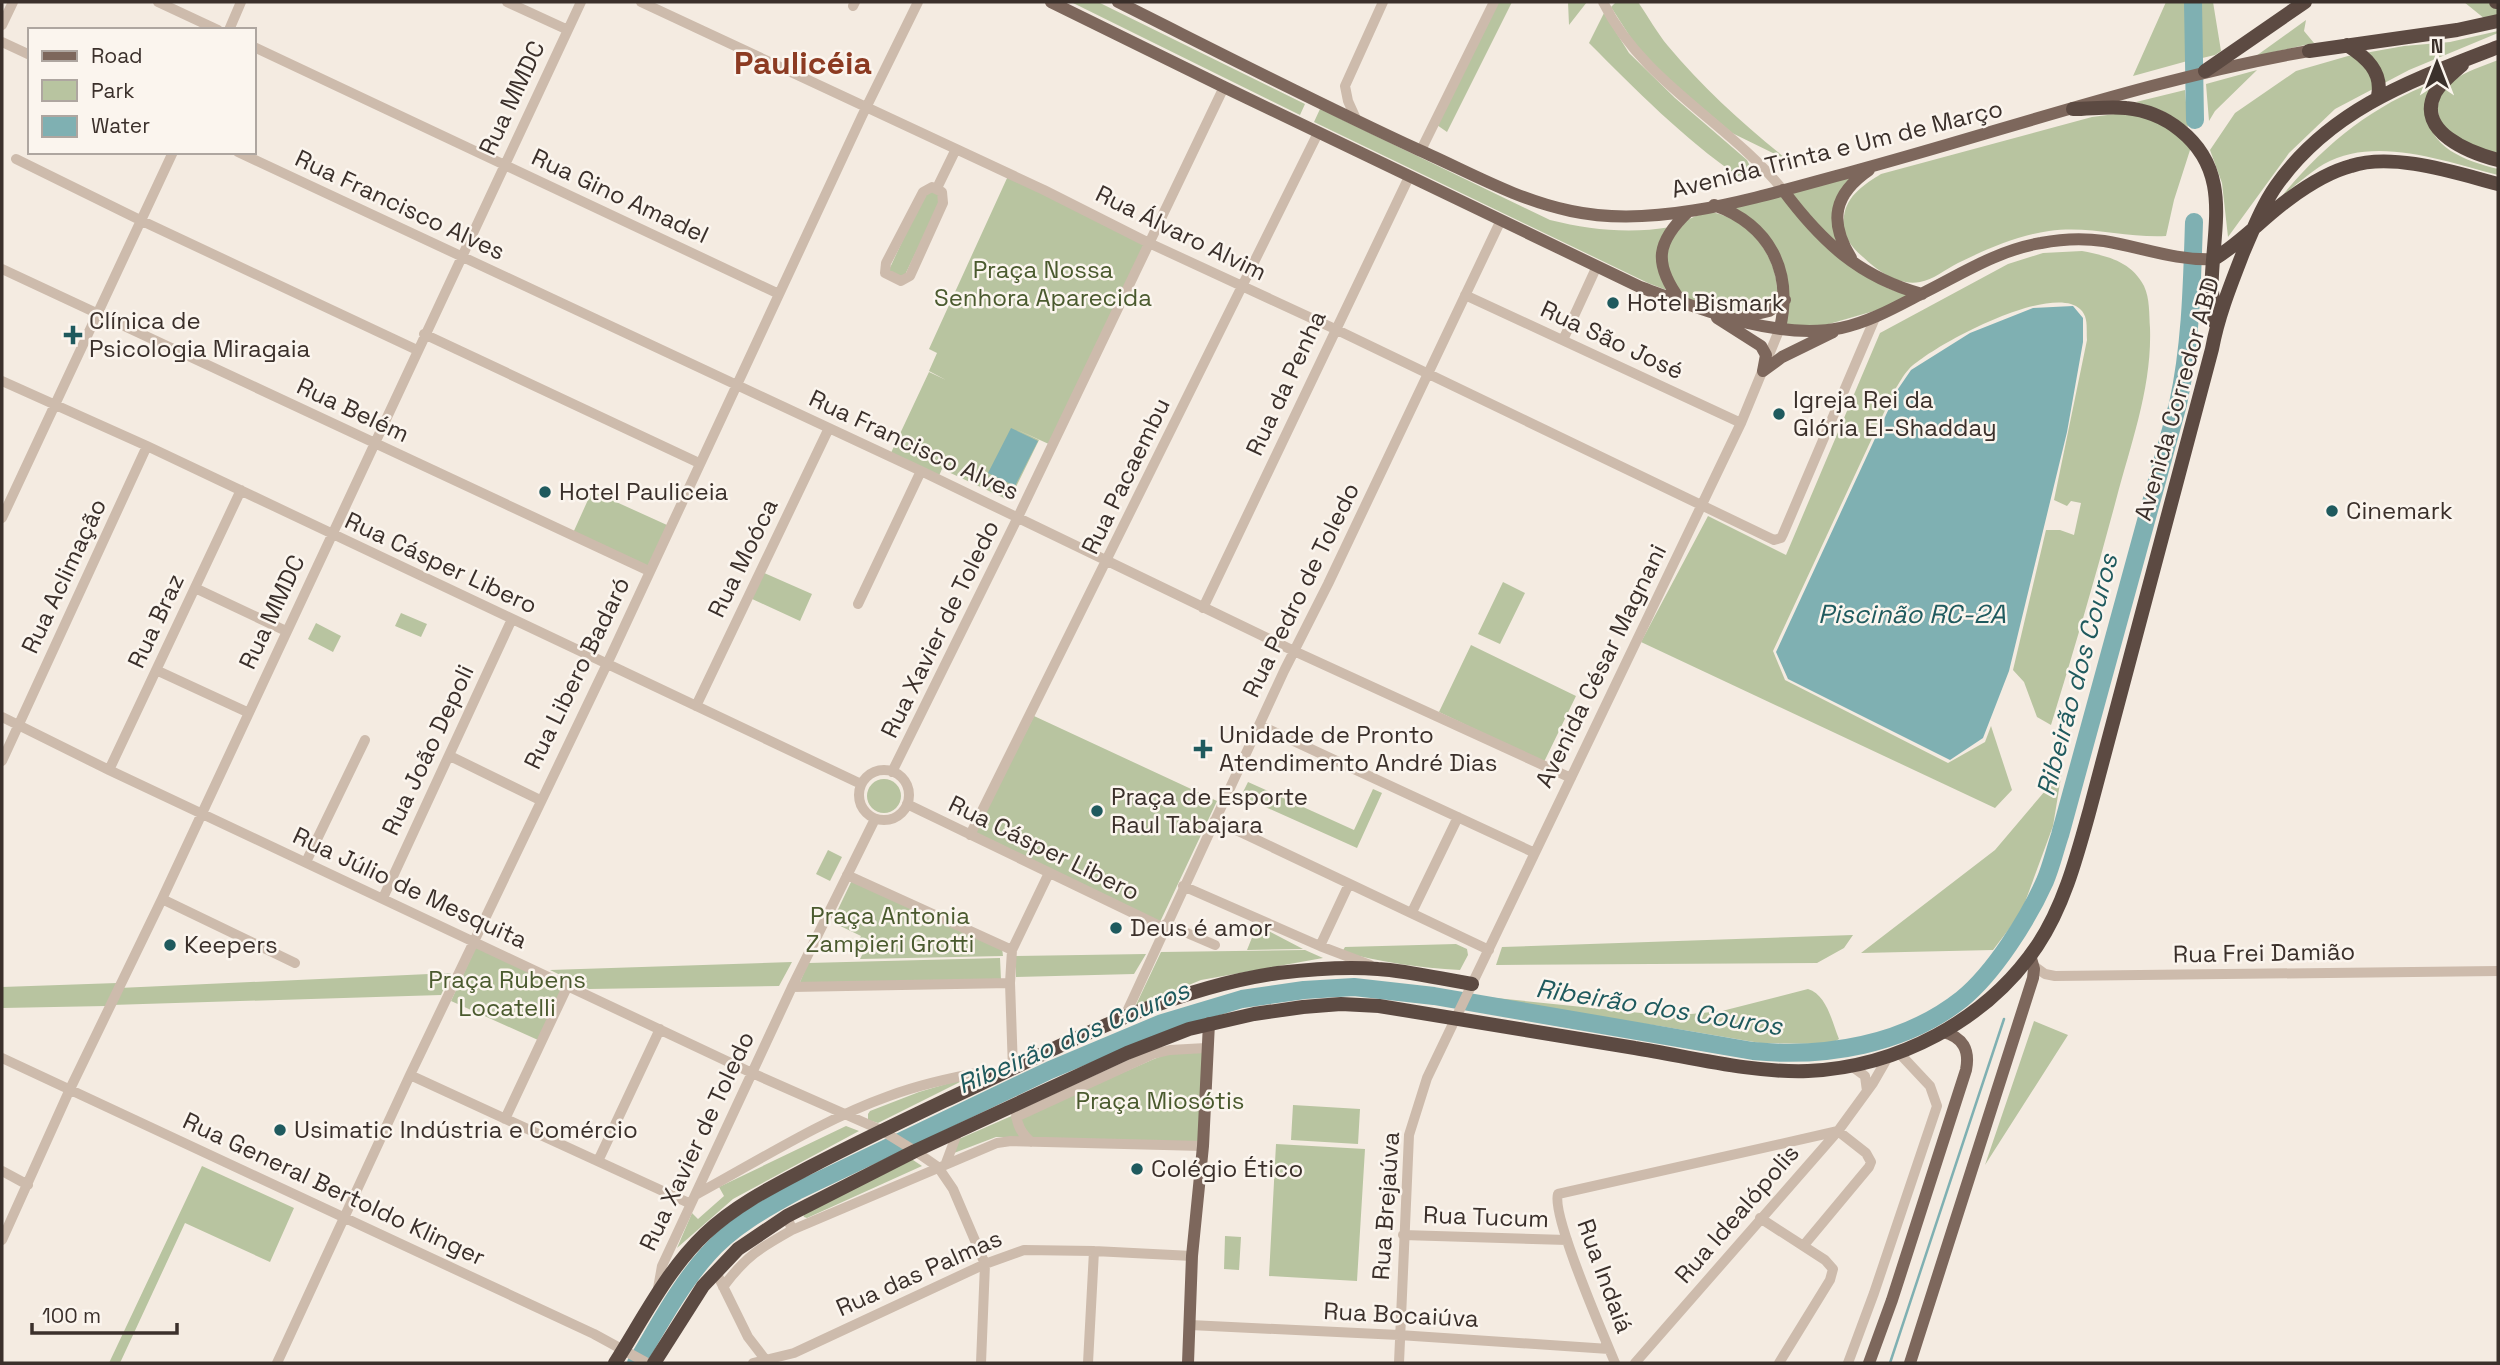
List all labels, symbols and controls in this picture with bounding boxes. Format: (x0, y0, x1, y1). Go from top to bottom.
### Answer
legend (28, 28, 256, 154)
north arrow (2402, 28, 2472, 98)
text: N (2431, 34, 2443, 59)
street label: Rua MMDC (472, 36, 552, 160)
text: Road (91, 42, 143, 69)
district label: Paulicéia (734, 43, 872, 83)
text: Park (91, 77, 135, 104)
street label: Avenida Trinta e Um de Março (1668, 92, 2006, 205)
text: Water (91, 112, 150, 139)
street label: Rua Gino Amadel (527, 141, 714, 250)
street label: Rua Francisco Alves (290, 142, 510, 267)
street label: Rua Álvaro Alvim (1091, 178, 1272, 287)
park label: Praça Nossa Senhora Aparecida (934, 254, 1152, 313)
street label: Avenida Corredor ABD (2127, 274, 2226, 524)
place label: Hotel Bismark (1627, 287, 1785, 318)
street label: Rua São José (1536, 293, 1689, 386)
marker: Hotel Bismark (1605, 295, 1621, 311)
place label: Clínica de Psicologia Miragaia (89, 305, 311, 364)
street label: Rua da Penha (1238, 305, 1333, 460)
marker: Clínica de Psicologia Miragaia (63, 325, 83, 345)
street label: Rua Belém (292, 370, 414, 449)
street label: Rua Francisco Alves (804, 382, 1024, 507)
place label: Igreja Rei da Glória El-Shadday (1793, 384, 1997, 443)
street label: Rua Pacaembu (1074, 392, 1177, 559)
marker: Igreja Rei da Glória El-Shadday (1771, 406, 1787, 422)
place label: Hotel Pauliceia (559, 476, 729, 507)
street label: Rua Pedro de Toledo (1235, 477, 1366, 702)
marker: Hotel Pauliceia (537, 484, 553, 500)
street label: Rua Aclimação (14, 493, 113, 658)
street label: Rua Moóca (700, 493, 785, 622)
place label: Cinemark (2346, 495, 2453, 526)
marker: Cinemark (2324, 503, 2340, 519)
street label: Rua Cásper Libero (340, 504, 542, 621)
street label: Rua Xavier de Toledo (873, 515, 1006, 743)
street label: Avenida César Magnani (1528, 539, 1673, 793)
water label: Ribeirão dos Couros (2028, 549, 2126, 800)
street label: Rua MMDC (232, 550, 312, 674)
street label: Rua Braz (120, 569, 191, 673)
street label: Rua Libero Badaró (517, 572, 637, 774)
water label: Piscinão RC-2A (1818, 597, 2006, 631)
street label: Rua João Depoli (374, 659, 481, 840)
place label: Unidade de Pronto Atendimento André Dias (1219, 719, 1497, 778)
marker: Unidade de Pronto Atendimento André Dias (1193, 739, 1213, 759)
place label: Praça de Esporte Raul Tabajara (1111, 781, 1308, 840)
street label: Rua Cásper Libero (944, 788, 1145, 907)
marker: Praça de Esporte Raul Tabajara (1089, 803, 1105, 819)
street label: Rua Júlio de Mesquita (288, 820, 533, 956)
park label: Praça Antonia Zampieri Grotti (806, 900, 974, 959)
place label: Deus é amor (1130, 912, 1272, 943)
marker: Deus é amor (1108, 920, 1124, 936)
place label: Keepers (184, 929, 278, 960)
street label: Rua Frei Damião (2173, 935, 2355, 970)
marker: Keepers (162, 937, 178, 953)
park label: Praça Rubens Locatelli (428, 964, 586, 1023)
water label: Ribeirão dos Couros (1533, 971, 1786, 1043)
water label: Ribeirão dos Couros (952, 972, 1195, 1101)
street label: Rua Xavier de Toledo (632, 1026, 761, 1255)
park label: Praça Miosótis (1076, 1085, 1244, 1116)
street label: Rua General Bertoldo Klinger (178, 1105, 490, 1272)
place label: Usimatic Indústria e Comércio (294, 1114, 638, 1145)
marker: Usimatic Indústria e Comércio (272, 1122, 288, 1138)
street label: Rua Brejaúva (1365, 1130, 1406, 1281)
street label: Rua Idealópolis (1668, 1138, 1806, 1290)
place label: Colégio Ético (1151, 1153, 1303, 1184)
marker: Colégio Ético (1129, 1161, 1145, 1177)
street label: Rua Tucum (1423, 1199, 1549, 1234)
street label: Rua Indaiá (1571, 1214, 1641, 1337)
street label: Rua das Palmas (831, 1222, 1007, 1323)
scale bar (32, 1292, 177, 1336)
street label: Rua Bocaiúva (1323, 1295, 1480, 1334)
text: 100 m (42, 1302, 101, 1329)

